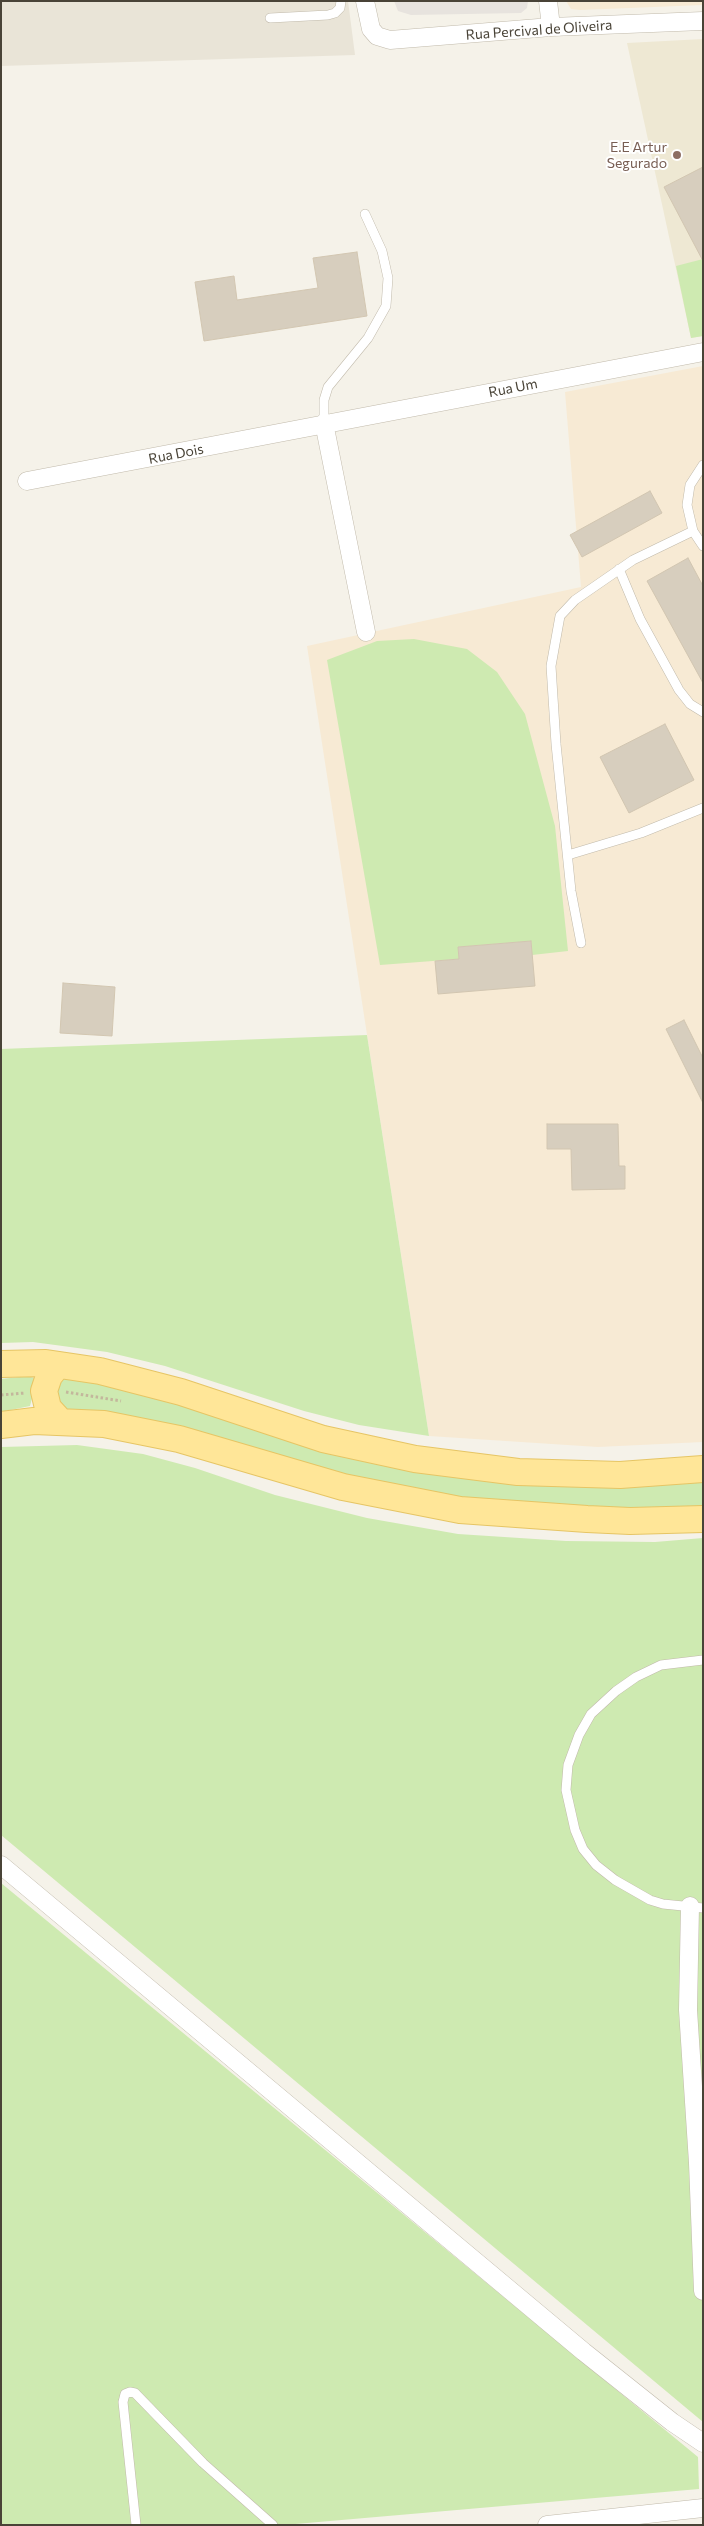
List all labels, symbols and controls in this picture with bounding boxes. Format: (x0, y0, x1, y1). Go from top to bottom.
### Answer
street label: Rua Percival de Oliveira (465, 16, 613, 44)
place label: E.E Artur Segurado (607, 139, 667, 172)
marker: E.E Artur Segurado (671, 149, 683, 161)
street label: Rua Um (487, 375, 539, 401)
street label: Rua Dois (147, 440, 205, 468)

